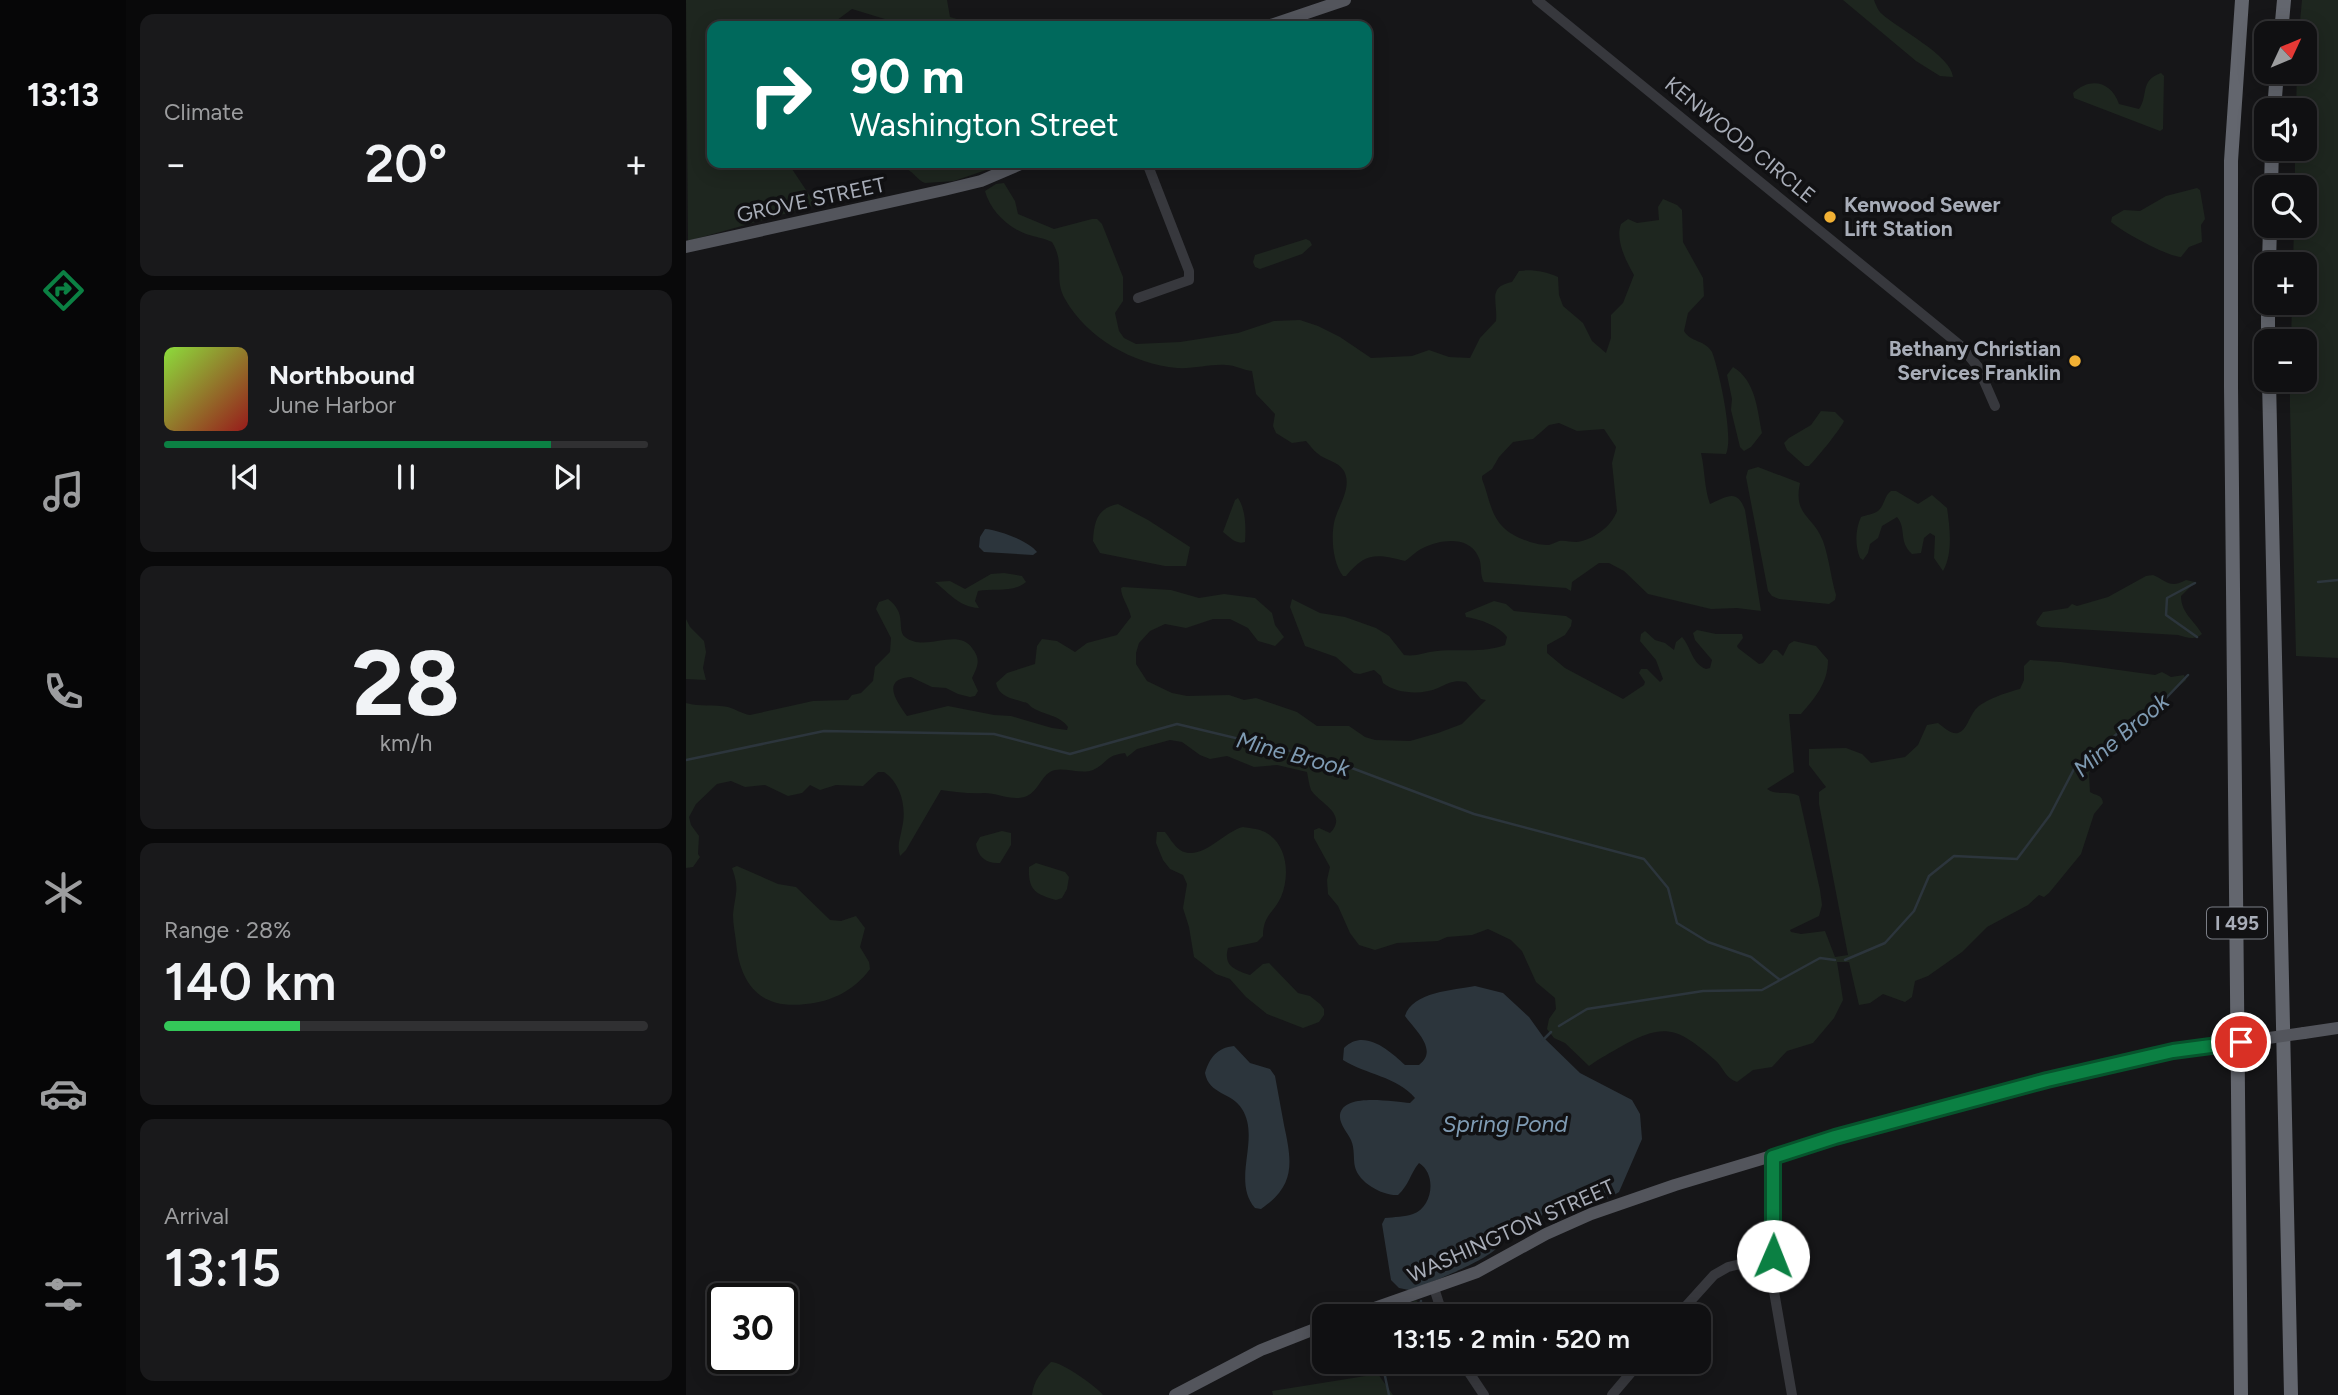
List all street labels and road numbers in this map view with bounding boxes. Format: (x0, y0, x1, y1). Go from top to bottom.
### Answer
street label: KENWOOD CIRCLE (1660, 71, 1821, 208)
street label: GROVE STREET (734, 171, 888, 227)
road number: I 495 (2207, 908, 2267, 939)
street label: WASHINGTON STREET (1404, 1173, 1618, 1287)

